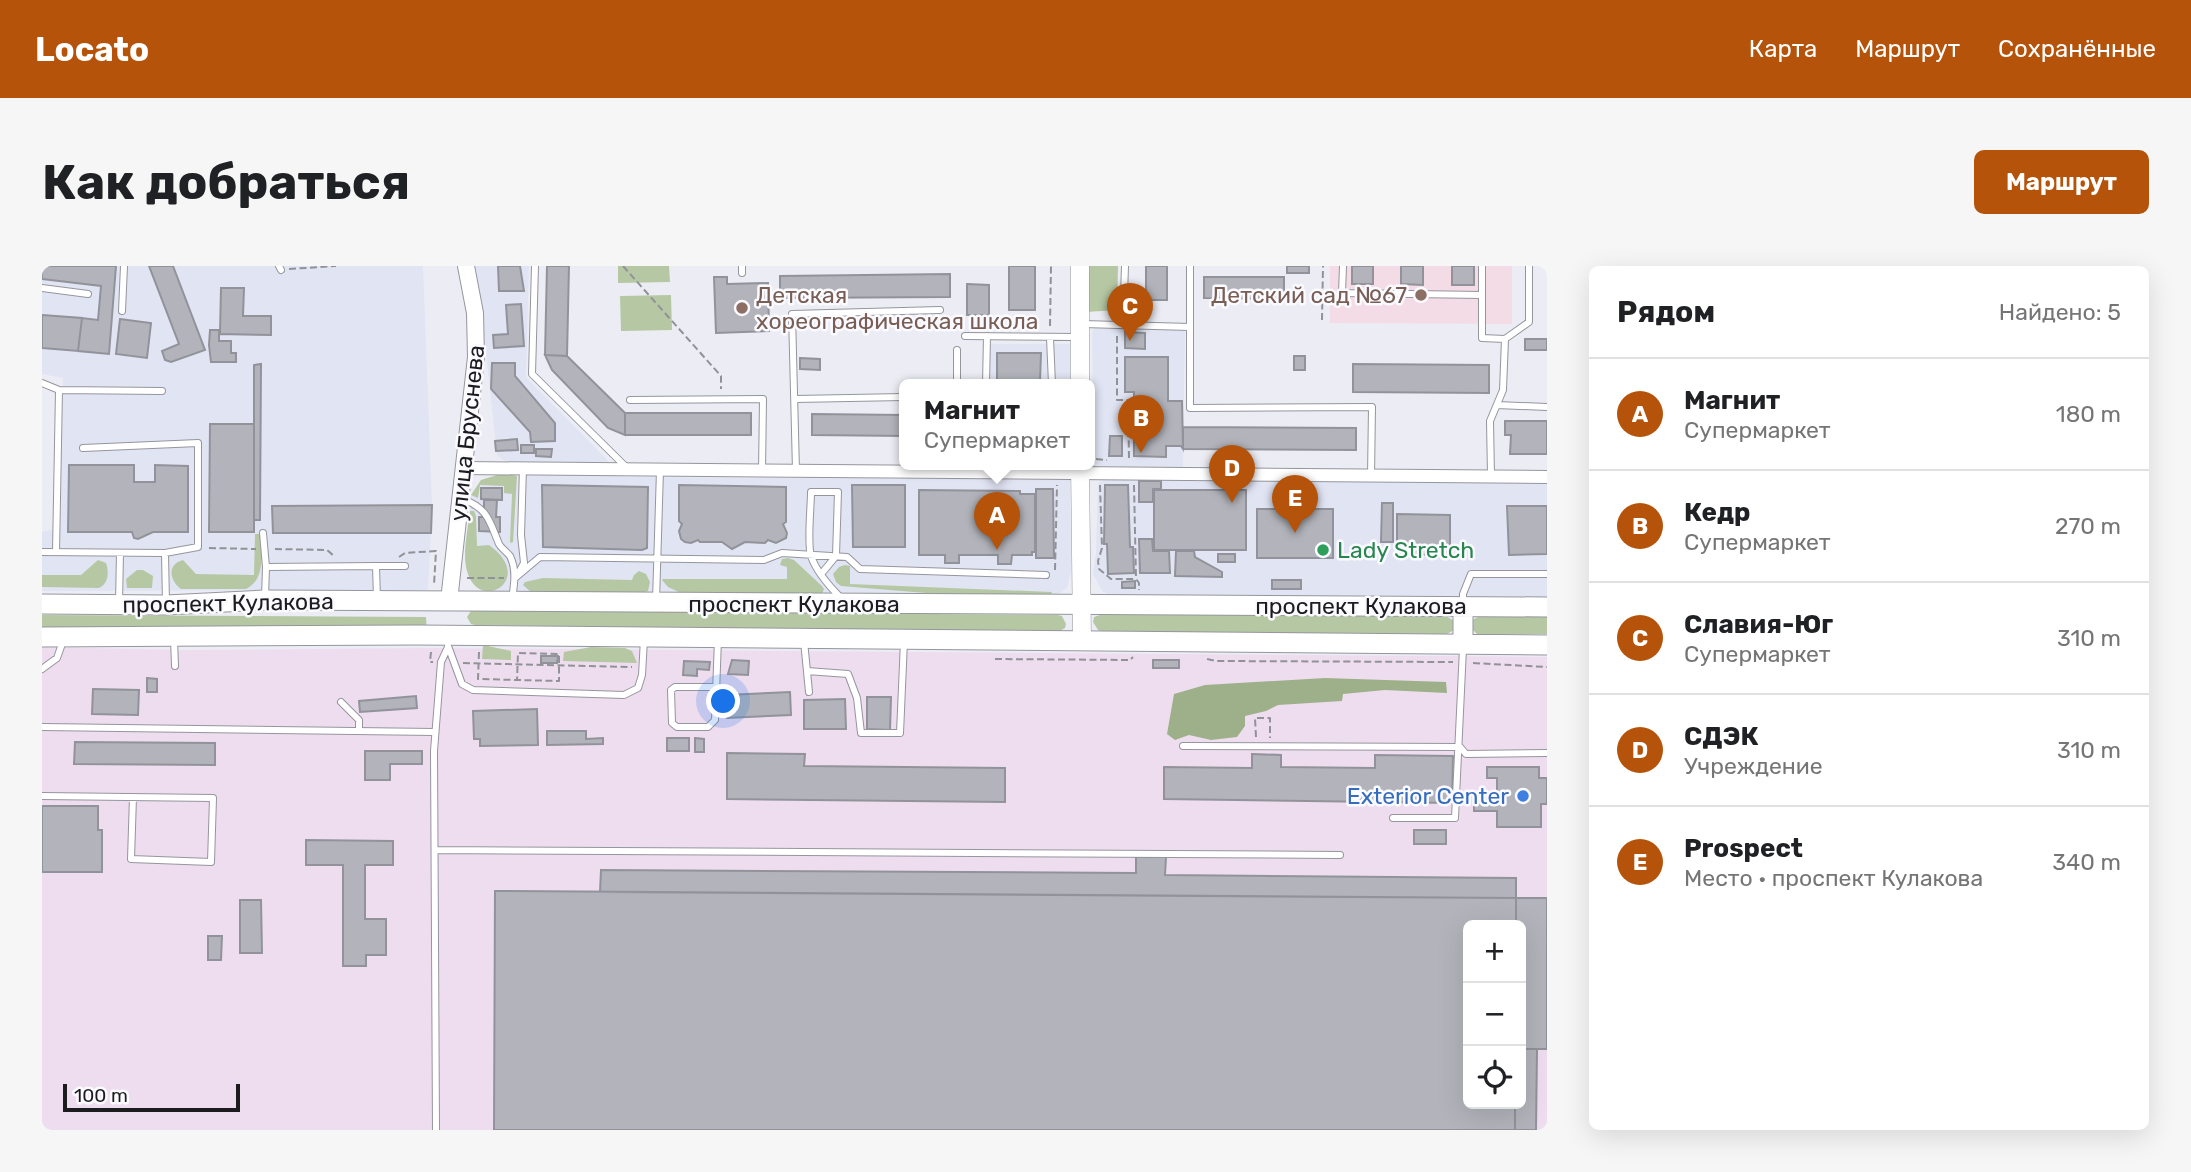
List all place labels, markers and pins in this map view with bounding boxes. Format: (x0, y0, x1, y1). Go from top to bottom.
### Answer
place label: Детская хореографическая школа (756, 281, 1039, 335)
place label: Детский сад №67 (1211, 281, 1407, 309)
pin: C (1107, 283, 1153, 341)
marker: Детский сад №67 (1413, 287, 1429, 303)
marker: Детская хореографическая школа (734, 300, 750, 316)
pin: B (1118, 395, 1164, 453)
pin: D (1209, 445, 1255, 503)
pin: E (1272, 475, 1318, 533)
pin: A (974, 492, 1020, 550)
place label: Lady Stretch (1337, 536, 1474, 564)
marker: Lady Stretch (1315, 542, 1331, 558)
place label: Exterior Center (1347, 782, 1509, 810)
marker: Exterior Center (1515, 788, 1531, 804)

